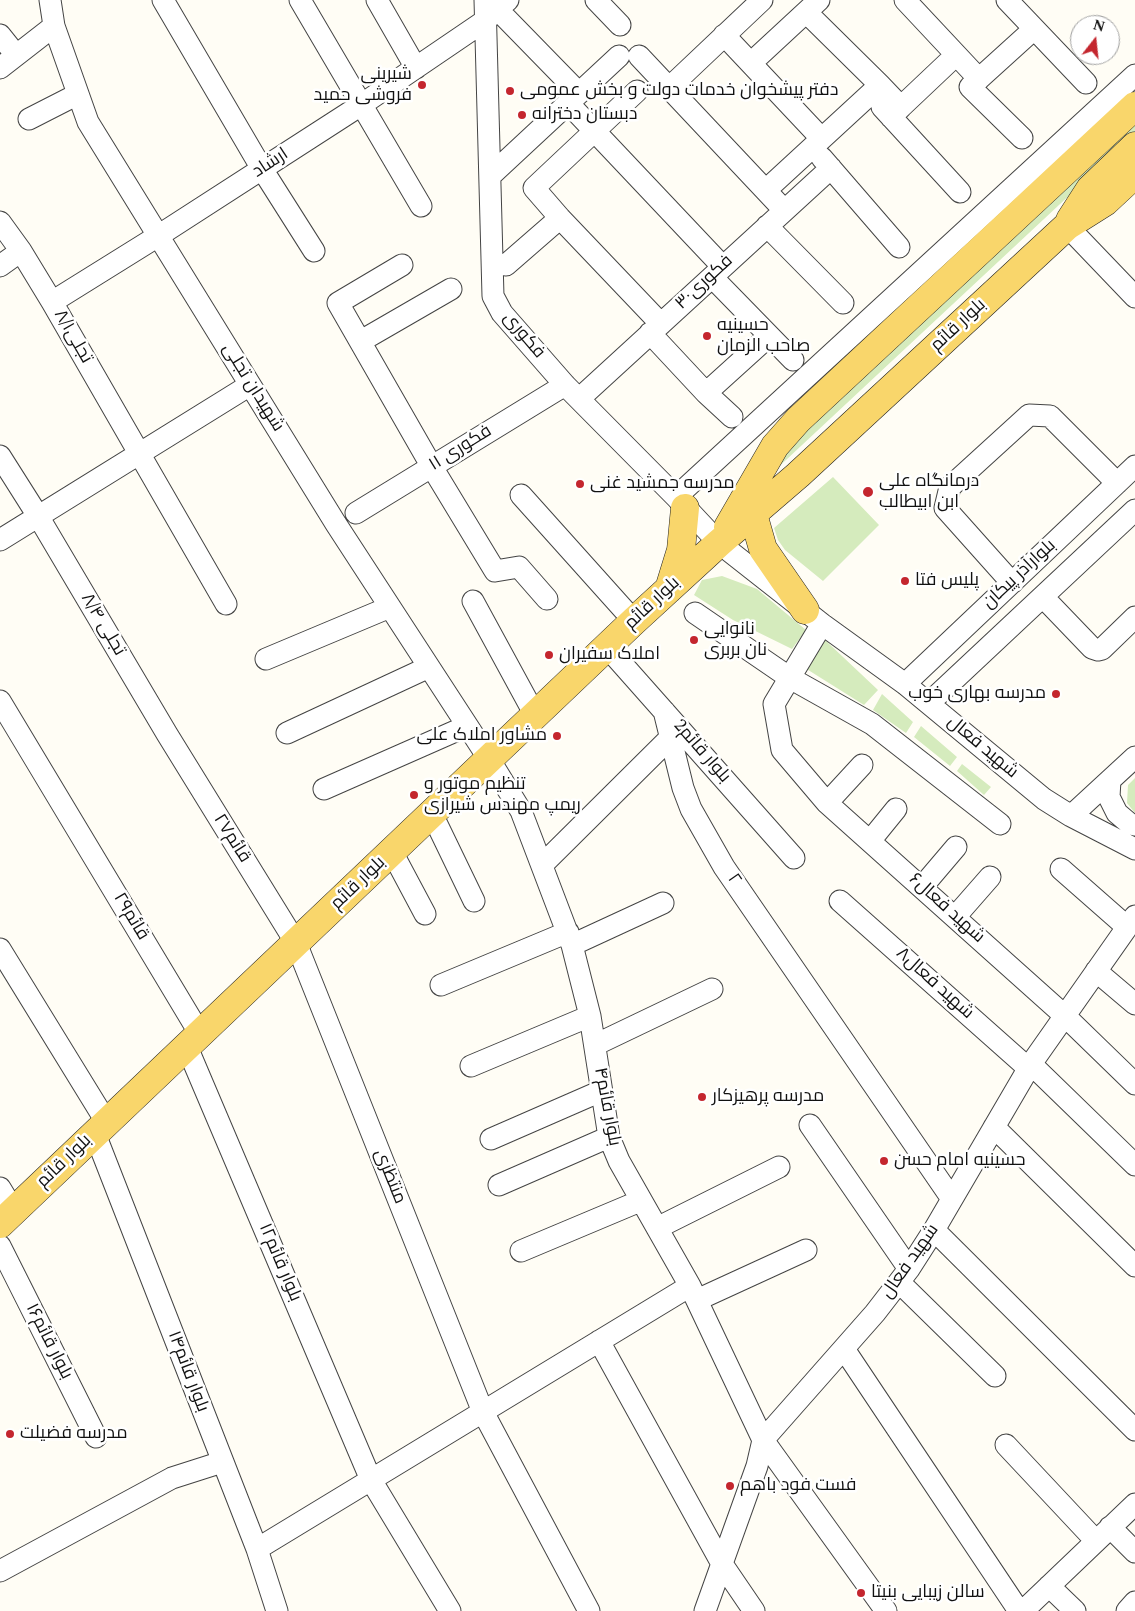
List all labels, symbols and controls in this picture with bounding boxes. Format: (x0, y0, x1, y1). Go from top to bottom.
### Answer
text: N (1091, 14, 1107, 38)
north arrow (1070, 15, 1120, 65)
place label: شیرینی فروشی حمید (314, 64, 412, 106)
marker: شیرینی فروشی حمید (416, 79, 428, 91)
place label: دفتر پیشخوان خدمات دولت و بخش عمومی (520, 80, 838, 102)
marker: دفتر پیشخوان خدمات دولت و بخش عمومی (504, 85, 516, 97)
place label: دبستان دخترانه (532, 104, 637, 126)
marker: دبستان دخترانه (516, 109, 528, 121)
street label: ارشاد (249, 144, 293, 184)
street label: فکوری۳۰ (672, 251, 738, 315)
street label: بلوار قائم (927, 295, 991, 357)
street label: تجلی۸/۱ (48, 306, 96, 368)
street label: فکوری (497, 308, 549, 364)
place label: حسینیه صاحب الزمان (717, 315, 810, 358)
marker: حسینیه صاحب الزمان (701, 330, 713, 342)
street label: شهیدان تجلی (216, 340, 288, 436)
street label: فکوری ۱۱ (426, 421, 496, 477)
place label: درمانگاه علی ابن ابیطالب (879, 471, 979, 514)
place label: مدرسه جمشید غنی (590, 473, 735, 495)
marker: مدرسه جمشید غنی (574, 478, 586, 490)
marker: درمانگاه علی ابن ابیطالب (861, 485, 875, 499)
street label: بلوارآذر پیکان (979, 536, 1061, 614)
place label: پلیس فتا (915, 570, 979, 592)
street label: بلوار قائم (621, 573, 685, 635)
marker: پلیس فتا (899, 575, 911, 587)
street label: ۸/۴ تجلی (75, 590, 129, 660)
place label: نانوایی نان بربری (704, 619, 767, 662)
marker: نانوایی نان بربری (688, 634, 700, 646)
place label: املاک سفیران (559, 644, 660, 666)
marker: املاک سفیران (543, 649, 555, 661)
place label: مدرسه بهاری خوب (908, 683, 1046, 705)
marker: مدرسه بهاری خوب (1050, 688, 1062, 700)
street label: شهید فعال (942, 712, 1022, 784)
street label: 2بلوار قائم (668, 716, 734, 788)
place label: مشاور املاک علی (416, 725, 547, 747)
marker: مشاور املاک علی (551, 730, 563, 742)
place label: تنظیم موتور و ریمپ مهندس شیرازی (424, 774, 581, 816)
marker: تنظیم موتور و ریمپ مهندس شیرازی (408, 789, 420, 801)
street label: قائم۲۷ (208, 811, 254, 867)
street label: بلوار قائم (327, 853, 391, 915)
street label: شهید فعال۶ (904, 869, 988, 949)
street label: ۲ (721, 870, 745, 890)
street label: قائم۲۹ (107, 889, 153, 945)
street label: شهید فعال۸ (891, 943, 977, 1025)
street label: بلوار قائم۴ (588, 1066, 624, 1148)
place label: مدرسه پرهیزکار (712, 1086, 824, 1108)
marker: مدرسه پرهیزکار (696, 1091, 708, 1103)
street label: بلوار قائم (33, 1131, 97, 1193)
street label: منتظزی (368, 1146, 410, 1208)
place label: حسینیه امام حسن (894, 1150, 1025, 1172)
marker: حسینیه امام حسن (878, 1155, 890, 1167)
street label: بلوار قائم۱۲ (253, 1221, 305, 1305)
street label: شهید فعال (878, 1221, 944, 1303)
street label: بلوار قائم۱۶ (20, 1301, 76, 1383)
street label: بلوار قائم۱۴ (162, 1328, 212, 1416)
place label: مدرسه فضیلت (20, 1423, 128, 1445)
marker: مدرسه فضیلت (4, 1428, 16, 1440)
place label: فست فود باهم (740, 1475, 856, 1497)
marker: فست فود باهم (724, 1480, 736, 1492)
place label: سالن زیبایی بنیتا (871, 1582, 985, 1604)
marker: سالن زیبایی بنیتا (855, 1587, 867, 1599)

